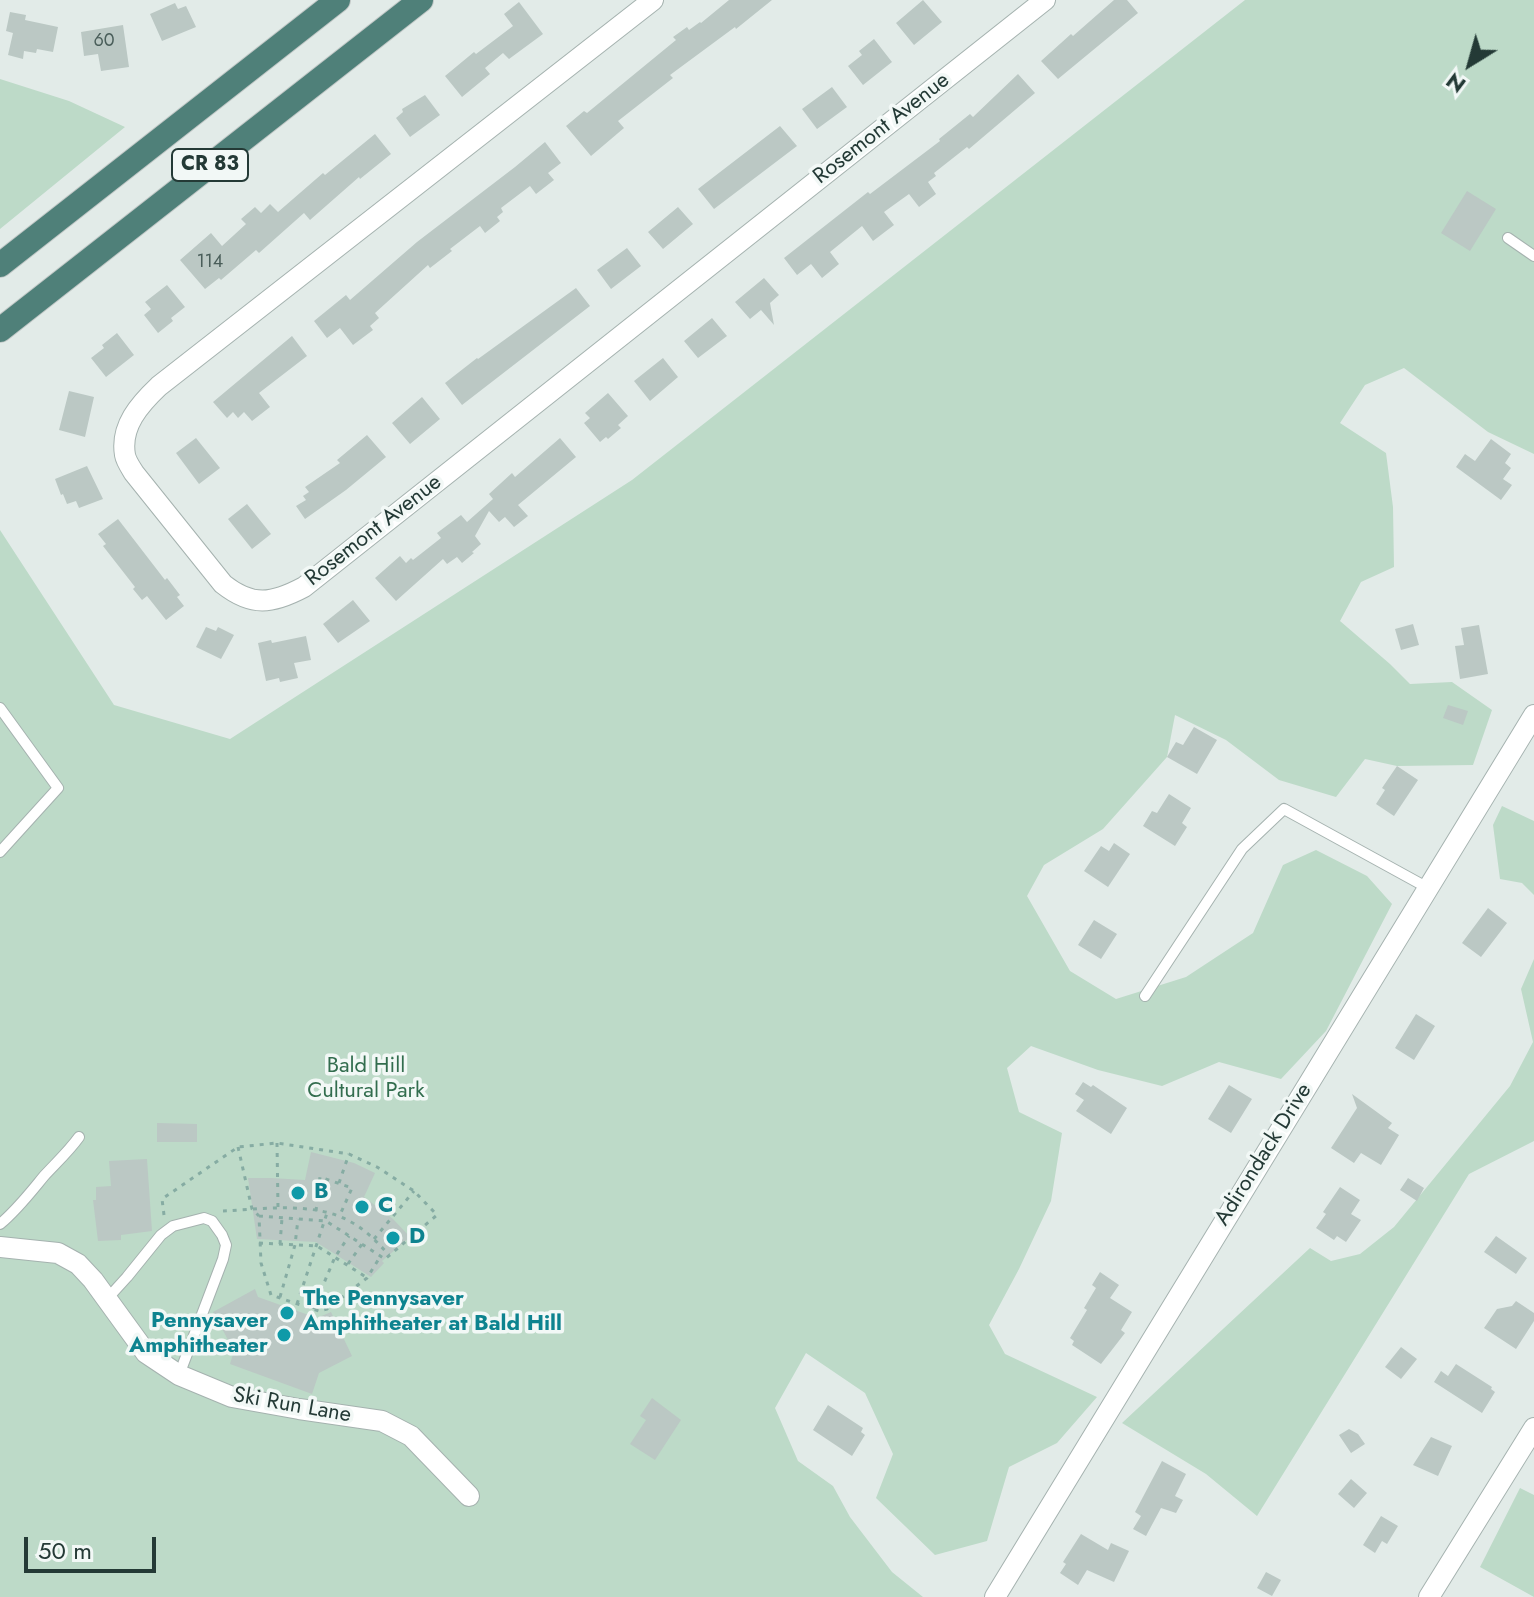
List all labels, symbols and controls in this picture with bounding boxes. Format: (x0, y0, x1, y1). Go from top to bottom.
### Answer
north arrow (1430, 24, 1510, 104)
house number: 60 (93, 31, 115, 53)
text: N (1439, 65, 1472, 101)
street label: Rosemont Avenue (809, 68, 955, 190)
road number: CR 83 (172, 149, 248, 181)
house number: 114 (197, 252, 223, 274)
street label: Rosemont Avenue (301, 470, 447, 592)
park label: Bald Hill Cultural Park (307, 1054, 425, 1106)
street label: Adirondack Drive (1210, 1079, 1318, 1231)
place label: B (314, 1180, 329, 1206)
marker: B (289, 1184, 307, 1202)
place label: C (378, 1194, 393, 1220)
marker: C (353, 1198, 371, 1216)
place label: D (409, 1225, 425, 1251)
marker: D (384, 1229, 402, 1247)
place label: The Pennysaver Amphitheater at Bald Hill (303, 1287, 562, 1338)
marker: The Pennysaver Amphitheater at Bald Hill (278, 1304, 296, 1322)
place label: Pennysaver Amphitheater (129, 1309, 268, 1360)
marker: Pennysaver Amphitheater (275, 1326, 293, 1344)
street label: Ski Run Lane (231, 1383, 353, 1429)
scale bar (28, 1521, 160, 1571)
text: 50 m (38, 1533, 92, 1568)

